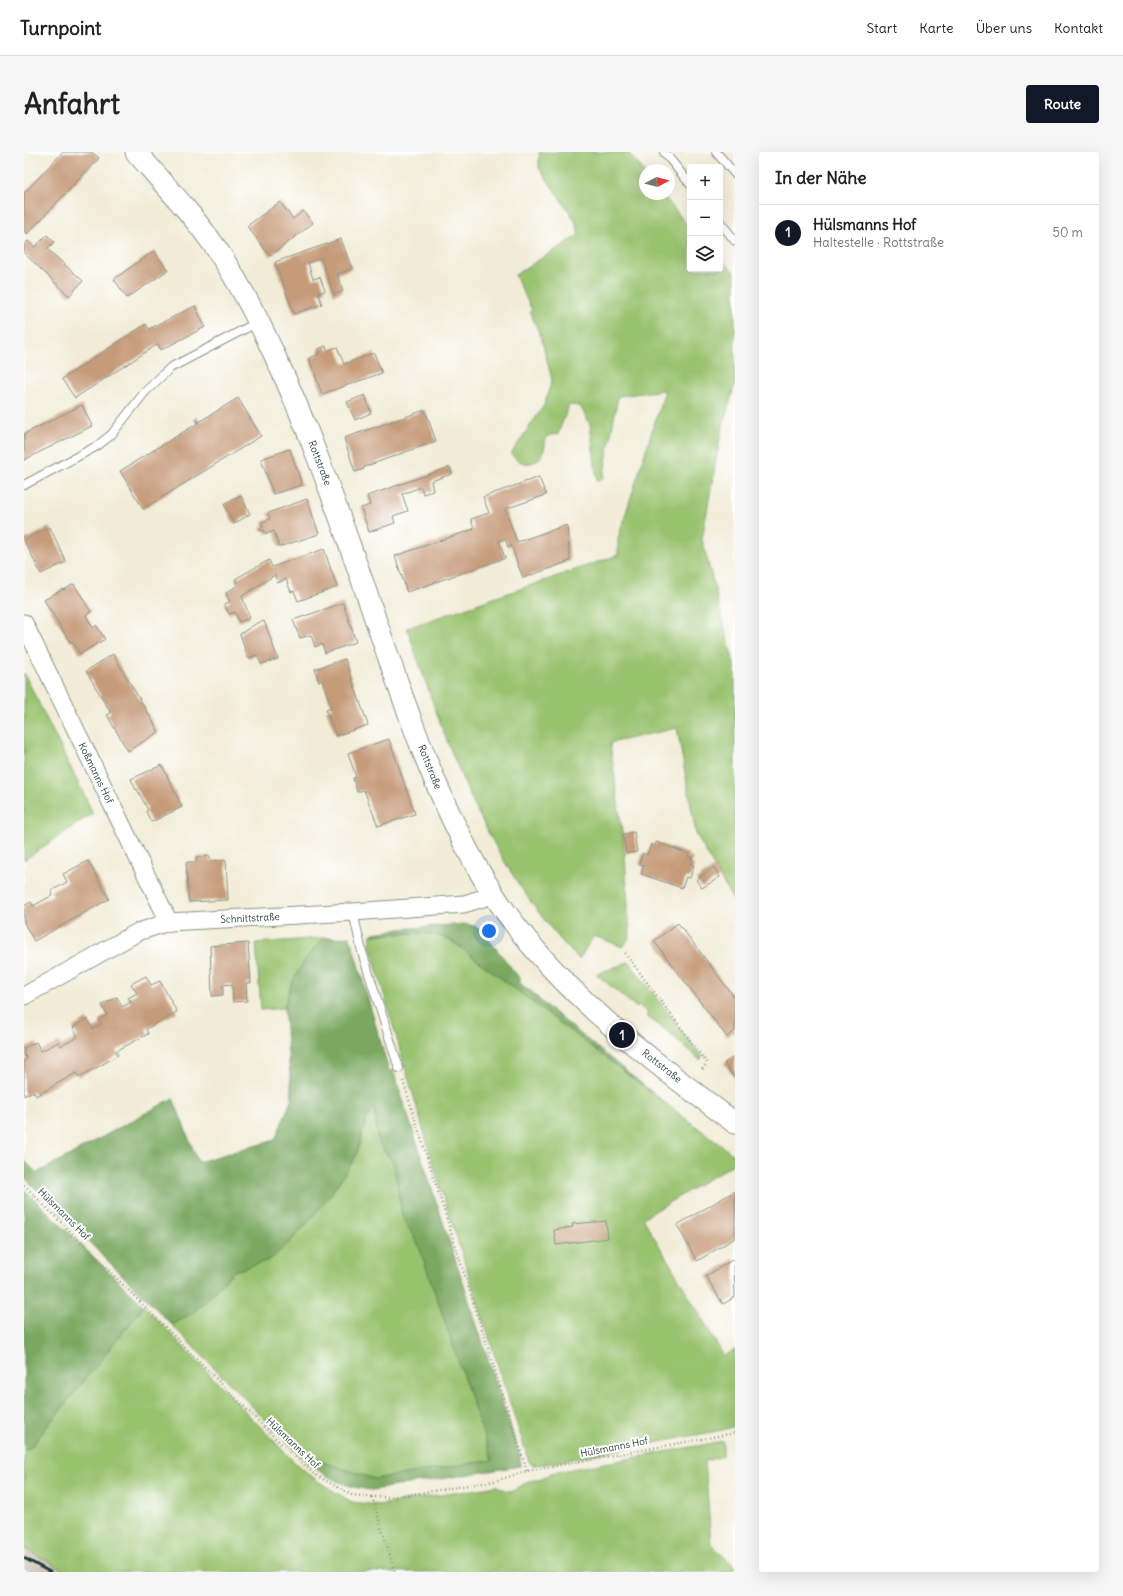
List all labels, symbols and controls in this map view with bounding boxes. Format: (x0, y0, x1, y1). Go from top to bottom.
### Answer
text: Turnpoint (20, 16, 101, 40)
text: Start (867, 19, 897, 37)
text: Karte (919, 19, 954, 37)
text: Über uns (976, 19, 1032, 37)
text: Kontakt (1054, 19, 1103, 37)
button: Route (1026, 85, 1099, 123)
text: Anfahrt (24, 86, 120, 122)
north arrow (639, 164, 675, 200)
map controls (687, 164, 723, 272)
button: + (687, 164, 723, 200)
text: In der Nähe (775, 167, 867, 189)
button: − (687, 200, 723, 236)
text: Hülsmanns Hof (813, 215, 916, 234)
text: 1 (785, 224, 791, 241)
text: 50 m (1052, 224, 1083, 241)
text: Haltestelle · Rottstraße (813, 234, 944, 251)
button: layers (687, 236, 723, 272)
street label: Rottstraße (306, 439, 334, 487)
street label: Koßmanns Hof (76, 740, 117, 806)
street label: Rottstraße (415, 743, 445, 791)
street label: Schnittstraße (220, 910, 280, 926)
your location (479, 921, 499, 941)
pin: 1 (609, 1020, 635, 1050)
street label: Rottstraße (639, 1046, 685, 1086)
street label: Hülsmanns Hof (35, 1185, 93, 1243)
street label: Hülsmanns Hof (263, 1415, 323, 1472)
street label: Hülsmanns Hof (579, 1434, 650, 1460)

